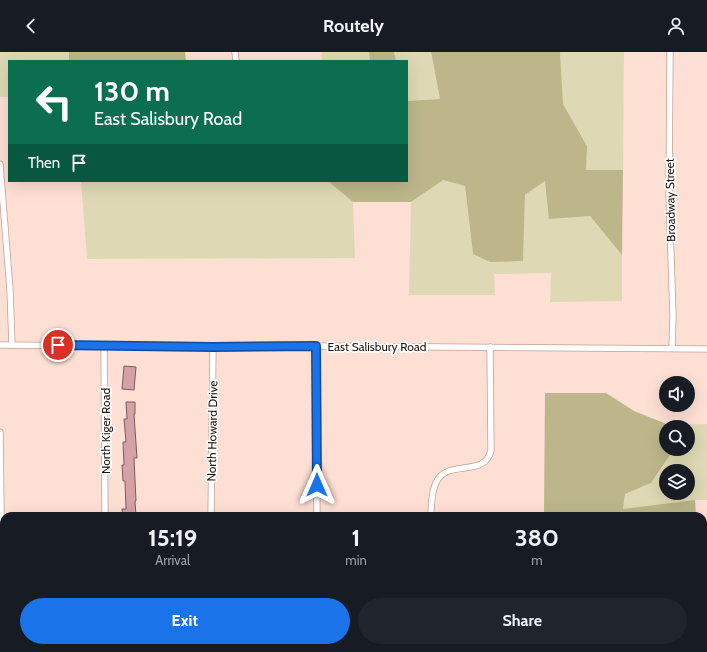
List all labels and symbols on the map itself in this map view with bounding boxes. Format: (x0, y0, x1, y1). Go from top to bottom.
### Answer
street label: Broadway Street (662, 158, 678, 242)
pin (41, 328, 75, 362)
street label: East Salisbury Road (328, 339, 426, 354)
street label: North Howard Drive (204, 380, 220, 482)
street label: North Kiger Road (98, 388, 113, 474)
position arrow (296, 464, 338, 506)

